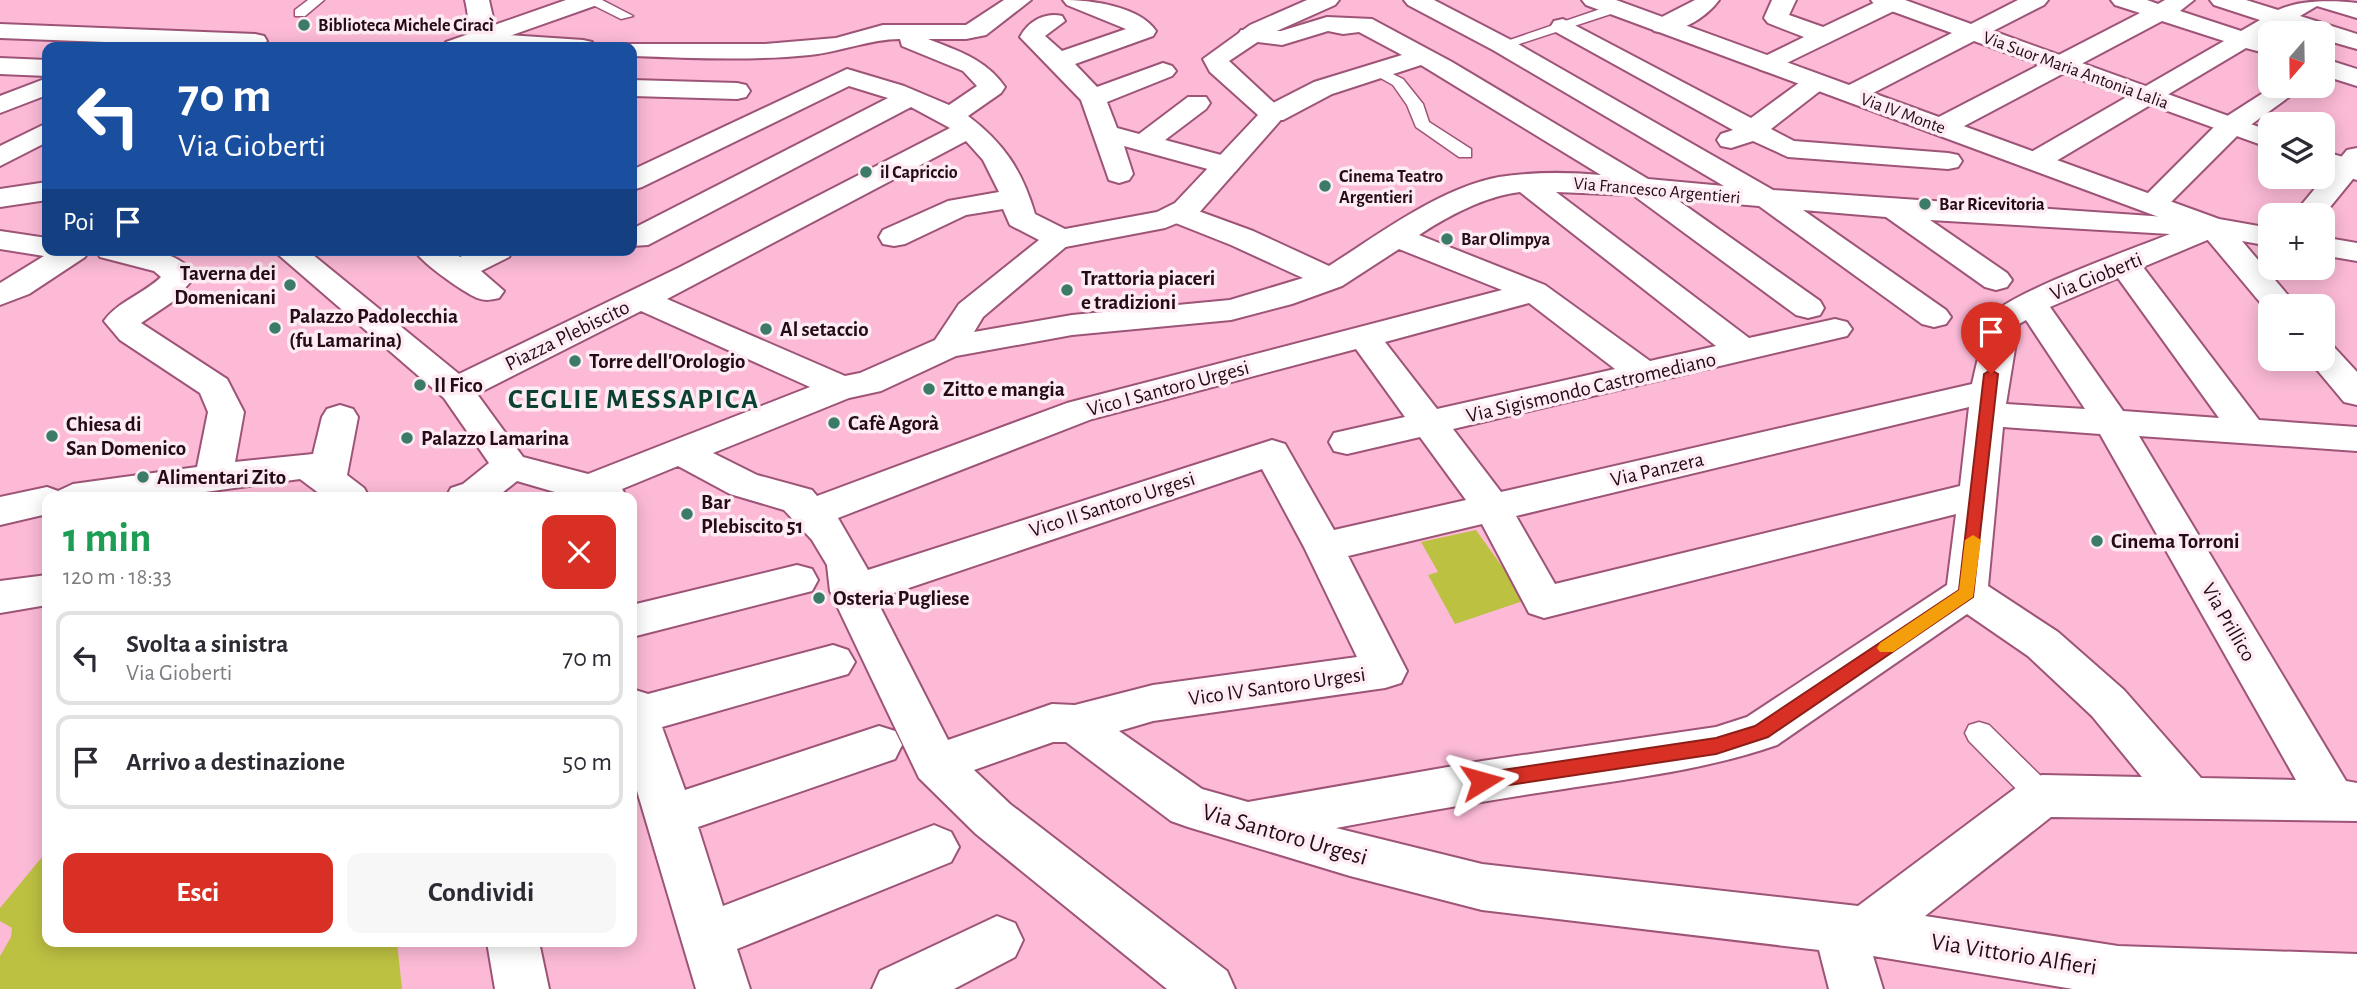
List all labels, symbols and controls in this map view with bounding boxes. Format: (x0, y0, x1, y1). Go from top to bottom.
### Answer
marker: Biblioteca Michele Ciracì (296, 17, 312, 33)
place label: Biblioteca Michele Ciracì (318, 17, 494, 35)
north arrow (2258, 21, 2334, 98)
map controls (2258, 21, 2335, 371)
street label: Via Suor Maria Antonia Lalia (1980, 29, 2171, 113)
icon: left (63, 70, 154, 161)
text: 70 m (178, 72, 272, 121)
street label: Via IV Monte (1858, 90, 1948, 138)
button: layers (2258, 112, 2335, 189)
text: Via Gioberti (178, 130, 326, 162)
marker: il Capriccio (858, 164, 874, 180)
place label: il Capriccio (880, 164, 958, 182)
place label: Cinema Teatro Argentieri (1339, 168, 1443, 207)
street label: Via Francesco Argentieri (1573, 175, 1741, 207)
marker: Cinema Teatro Argentieri (1317, 178, 1333, 194)
marker: Bar Ricevitoria (1917, 196, 1933, 212)
place label: Bar Ricevitoria (1939, 196, 2045, 214)
icon: arrive (109, 203, 147, 241)
button: + (2258, 203, 2335, 280)
text: Poi (63, 209, 95, 235)
marker: Bar Olimpya (1439, 231, 1455, 247)
place label: Bar Olimpya (1461, 231, 1550, 249)
street label: Via Gioberti (2047, 249, 2145, 304)
place label: Taverna dei Domenicani (174, 263, 276, 308)
place label: Trattoria piaceri e tradizioni (1081, 268, 1215, 313)
marker: Taverna dei Domenicani (282, 277, 298, 293)
marker: Trattoria piaceri e tradizioni (1059, 282, 1075, 298)
button: − (2258, 294, 2335, 371)
street label: Piazza Plebiscito (502, 296, 633, 375)
pin (1961, 302, 2021, 374)
place label: Palazzo Padolecchia (fu Lamarina) (289, 306, 458, 351)
icon: arrive (1972, 313, 2010, 351)
place label: Al setaccio (780, 319, 869, 340)
marker: Palazzo Padolecchia (fu Lamarina) (267, 320, 283, 336)
marker: Al setaccio (758, 321, 774, 337)
street label: Via Sigismondo Castromediano (1464, 349, 1718, 426)
place label: Torre dell'Orologio (589, 351, 746, 372)
marker: Torre dell'Orologio (567, 353, 583, 369)
street label: Vico I Santoro Urgesi (1085, 357, 1252, 420)
place label: Il Fico (434, 375, 483, 396)
marker: Il Fico (412, 377, 428, 393)
place label: Zitto e mangia (943, 379, 1065, 400)
marker: Zitto e mangia (921, 381, 937, 397)
district label: CEGLIE MESSAPICA (508, 386, 760, 414)
place label: Cafè Agorà (848, 413, 939, 434)
place label: Chiesa di San Domenico (66, 414, 186, 459)
marker: Cafè Agorà (826, 415, 842, 431)
marker: Chiesa di San Domenico (44, 428, 60, 444)
place label: Palazzo Lamarina (421, 428, 569, 449)
marker: Palazzo Lamarina (399, 430, 415, 446)
street label: Via Panzera (1608, 448, 1706, 490)
place label: Alimentari Zito (157, 467, 286, 488)
street label: Vico II Santoro Urgesi (1027, 468, 1197, 541)
marker: Alimentari Zito (135, 469, 151, 485)
place label: Bar Plebiscito 51 (701, 492, 803, 537)
marker: Bar Plebiscito 51 (679, 506, 695, 522)
button: close (542, 515, 616, 589)
text: 1 min (63, 517, 152, 559)
place label: Cinema Torroni (2111, 531, 2240, 552)
marker: Cinema Torroni (2089, 533, 2105, 549)
text: 120 m · 18:33 (63, 566, 172, 589)
street label: Via Prillico (2198, 580, 2259, 665)
place label: Osteria Pugliese (833, 588, 969, 609)
marker: Osteria Pugliese (811, 590, 827, 606)
text: Svolta a sinistra (126, 631, 288, 657)
icon: left (67, 639, 105, 677)
text: 70 m (562, 645, 612, 671)
text: Via Gioberti (126, 662, 232, 685)
street label: Vico IV Santoro Urgesi (1187, 664, 1367, 709)
icon: arrive (67, 743, 105, 781)
position arrow (1445, 744, 1519, 818)
text: Arrivo a destinazione (126, 749, 345, 775)
text: 50 m (562, 749, 612, 775)
street label: Via Santoro Urgesi (1199, 800, 1370, 870)
button: Esci (63, 853, 333, 933)
button: Condividi (347, 853, 616, 933)
street label: Via Vittorio Alfieri (1929, 930, 2098, 980)

